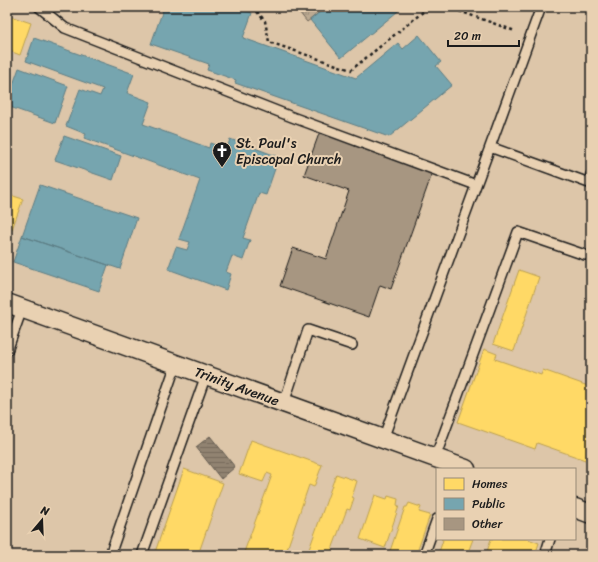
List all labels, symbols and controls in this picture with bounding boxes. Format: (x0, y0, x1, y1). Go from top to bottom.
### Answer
scale bar (448, 22, 519, 48)
text: 20 m (454, 25, 481, 47)
place label: St. Paul's Episcopal Church (236, 131, 341, 172)
church icon: St. Paul's Episcopal Church (211, 140, 233, 168)
street label: Trinity Avenue (191, 360, 283, 413)
legend (436, 468, 576, 540)
text: Homes (472, 473, 508, 495)
text: Public (472, 493, 505, 515)
north arrow (22, 500, 62, 540)
text: N (37, 500, 52, 521)
text: Other (472, 513, 503, 535)

